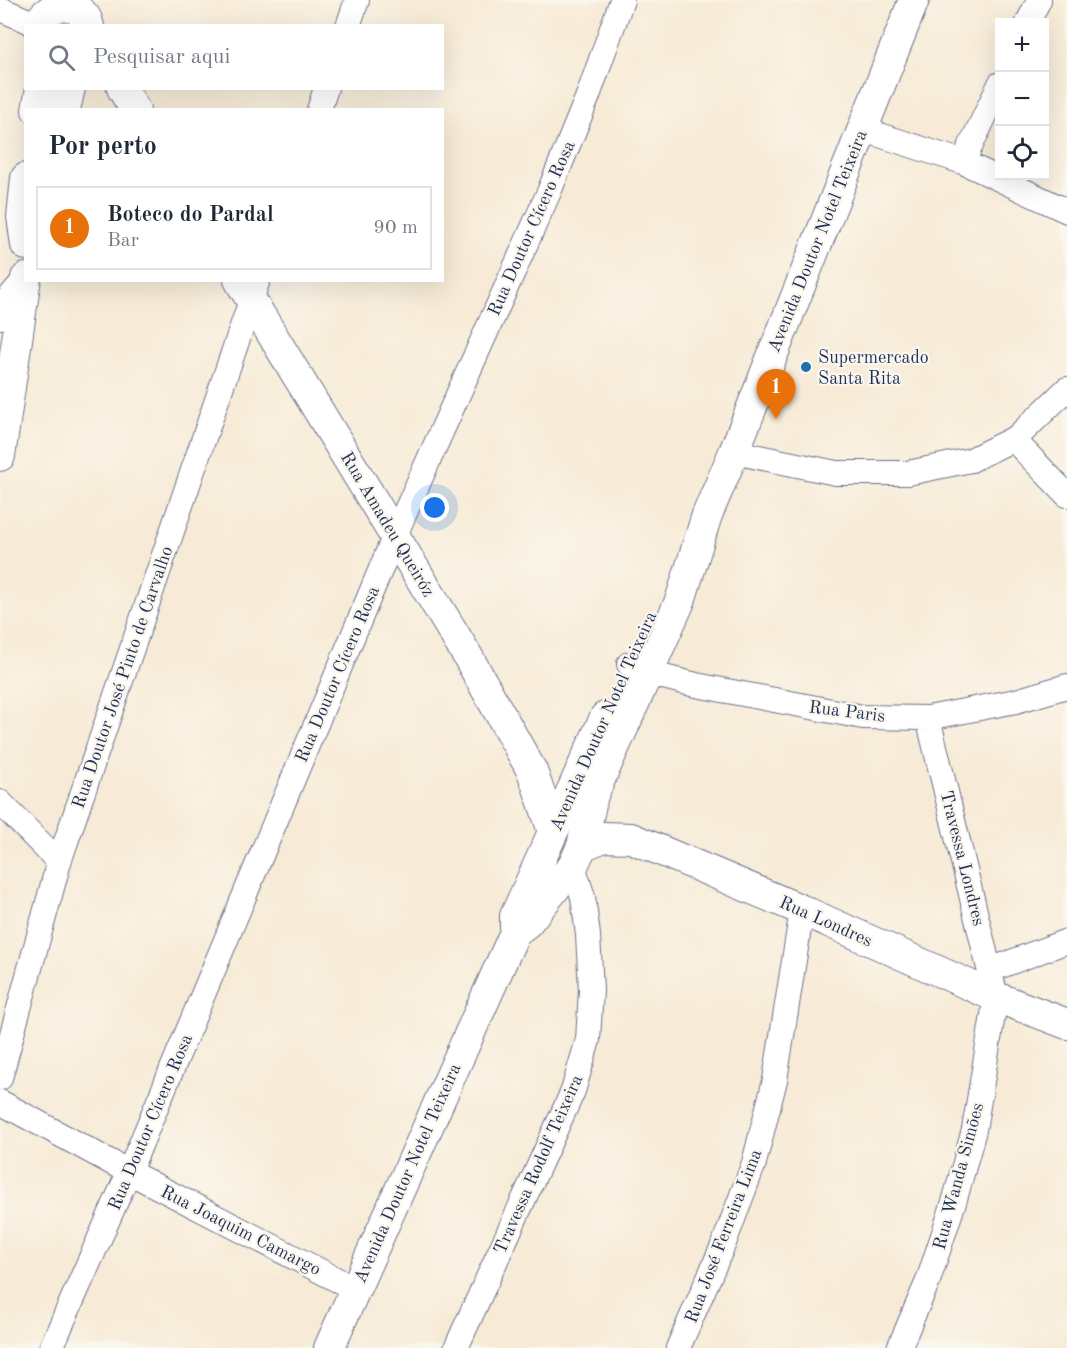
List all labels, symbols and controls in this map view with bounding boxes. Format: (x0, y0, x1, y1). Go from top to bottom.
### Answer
map controls (995, 18, 1049, 180)
button: + (995, 18, 1049, 72)
search box (24, 24, 444, 90)
icon: search (45, 41, 78, 74)
text: Pesquisar aqui (93, 46, 230, 68)
button: − (995, 72, 1049, 126)
button: locate (995, 126, 1049, 180)
street label: Avenida Doutor Notel Teixeira (765, 128, 871, 355)
text: Por perto (48, 134, 157, 160)
street label: Rua Doutor Cícero Rosa (485, 138, 579, 319)
text: Boteco do Pardal (107, 204, 274, 226)
text: 1 (64, 218, 75, 238)
text: 90 m (373, 218, 418, 238)
text: Bar (107, 231, 139, 251)
place label: Supermercado Santa Rita (818, 349, 929, 388)
marker: Supermercado Santa Rita (799, 360, 813, 374)
pin: 1 (756, 370, 796, 419)
street label: Rua Amadeu Queiróz (337, 449, 437, 600)
your location (420, 493, 449, 522)
street label: Rua Doutor José Pinto de Carvalho (70, 544, 176, 811)
street label: Rua Doutor Cícero Rosa (293, 584, 383, 765)
street label: Avenida Doutor Notel Teixeira (547, 609, 661, 834)
street label: Rua Paris (808, 698, 886, 726)
street label: Travessa Londres (937, 789, 988, 928)
street label: Rua Londres (776, 893, 875, 951)
street label: Rua Doutor Cícero Rosa (106, 1032, 196, 1213)
street label: Avenida Doutor Notel Teixeira (351, 1061, 465, 1286)
street label: Travessa Rodolf Teixeira (491, 1072, 587, 1257)
street label: Rua Wanda Simões (931, 1101, 987, 1252)
street label: Rua José Ferreira Lima (682, 1147, 765, 1326)
street label: Rua Joaquim Camargo (158, 1183, 324, 1279)

